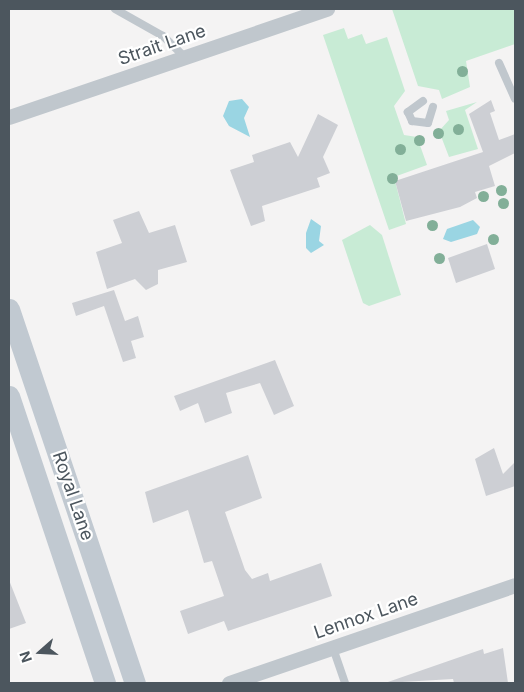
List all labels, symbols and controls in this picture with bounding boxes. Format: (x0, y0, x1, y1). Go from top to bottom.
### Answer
street label: Strait Lane (115, 20, 209, 70)
street label: Royal Lane (48, 449, 98, 543)
street label: Lennox Lane (311, 588, 421, 644)
north arrow (15, 627, 65, 677)
text: N (16, 649, 35, 665)

